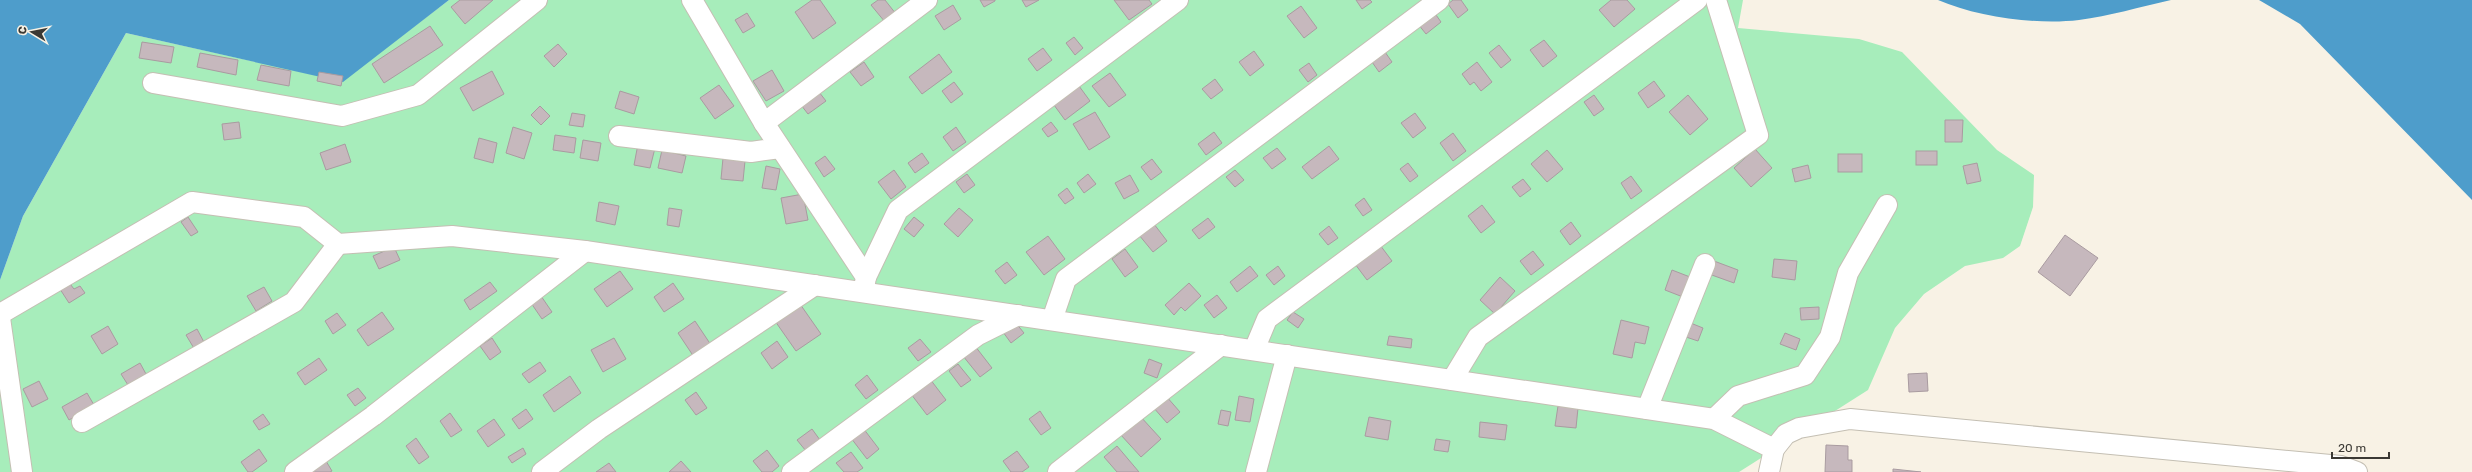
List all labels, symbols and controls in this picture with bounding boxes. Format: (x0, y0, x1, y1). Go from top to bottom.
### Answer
north arrow (12, 12, 52, 52)
text: С (16, 25, 30, 35)
scale bar (2332, 434, 2389, 460)
text: 20 m (2338, 441, 2366, 455)

